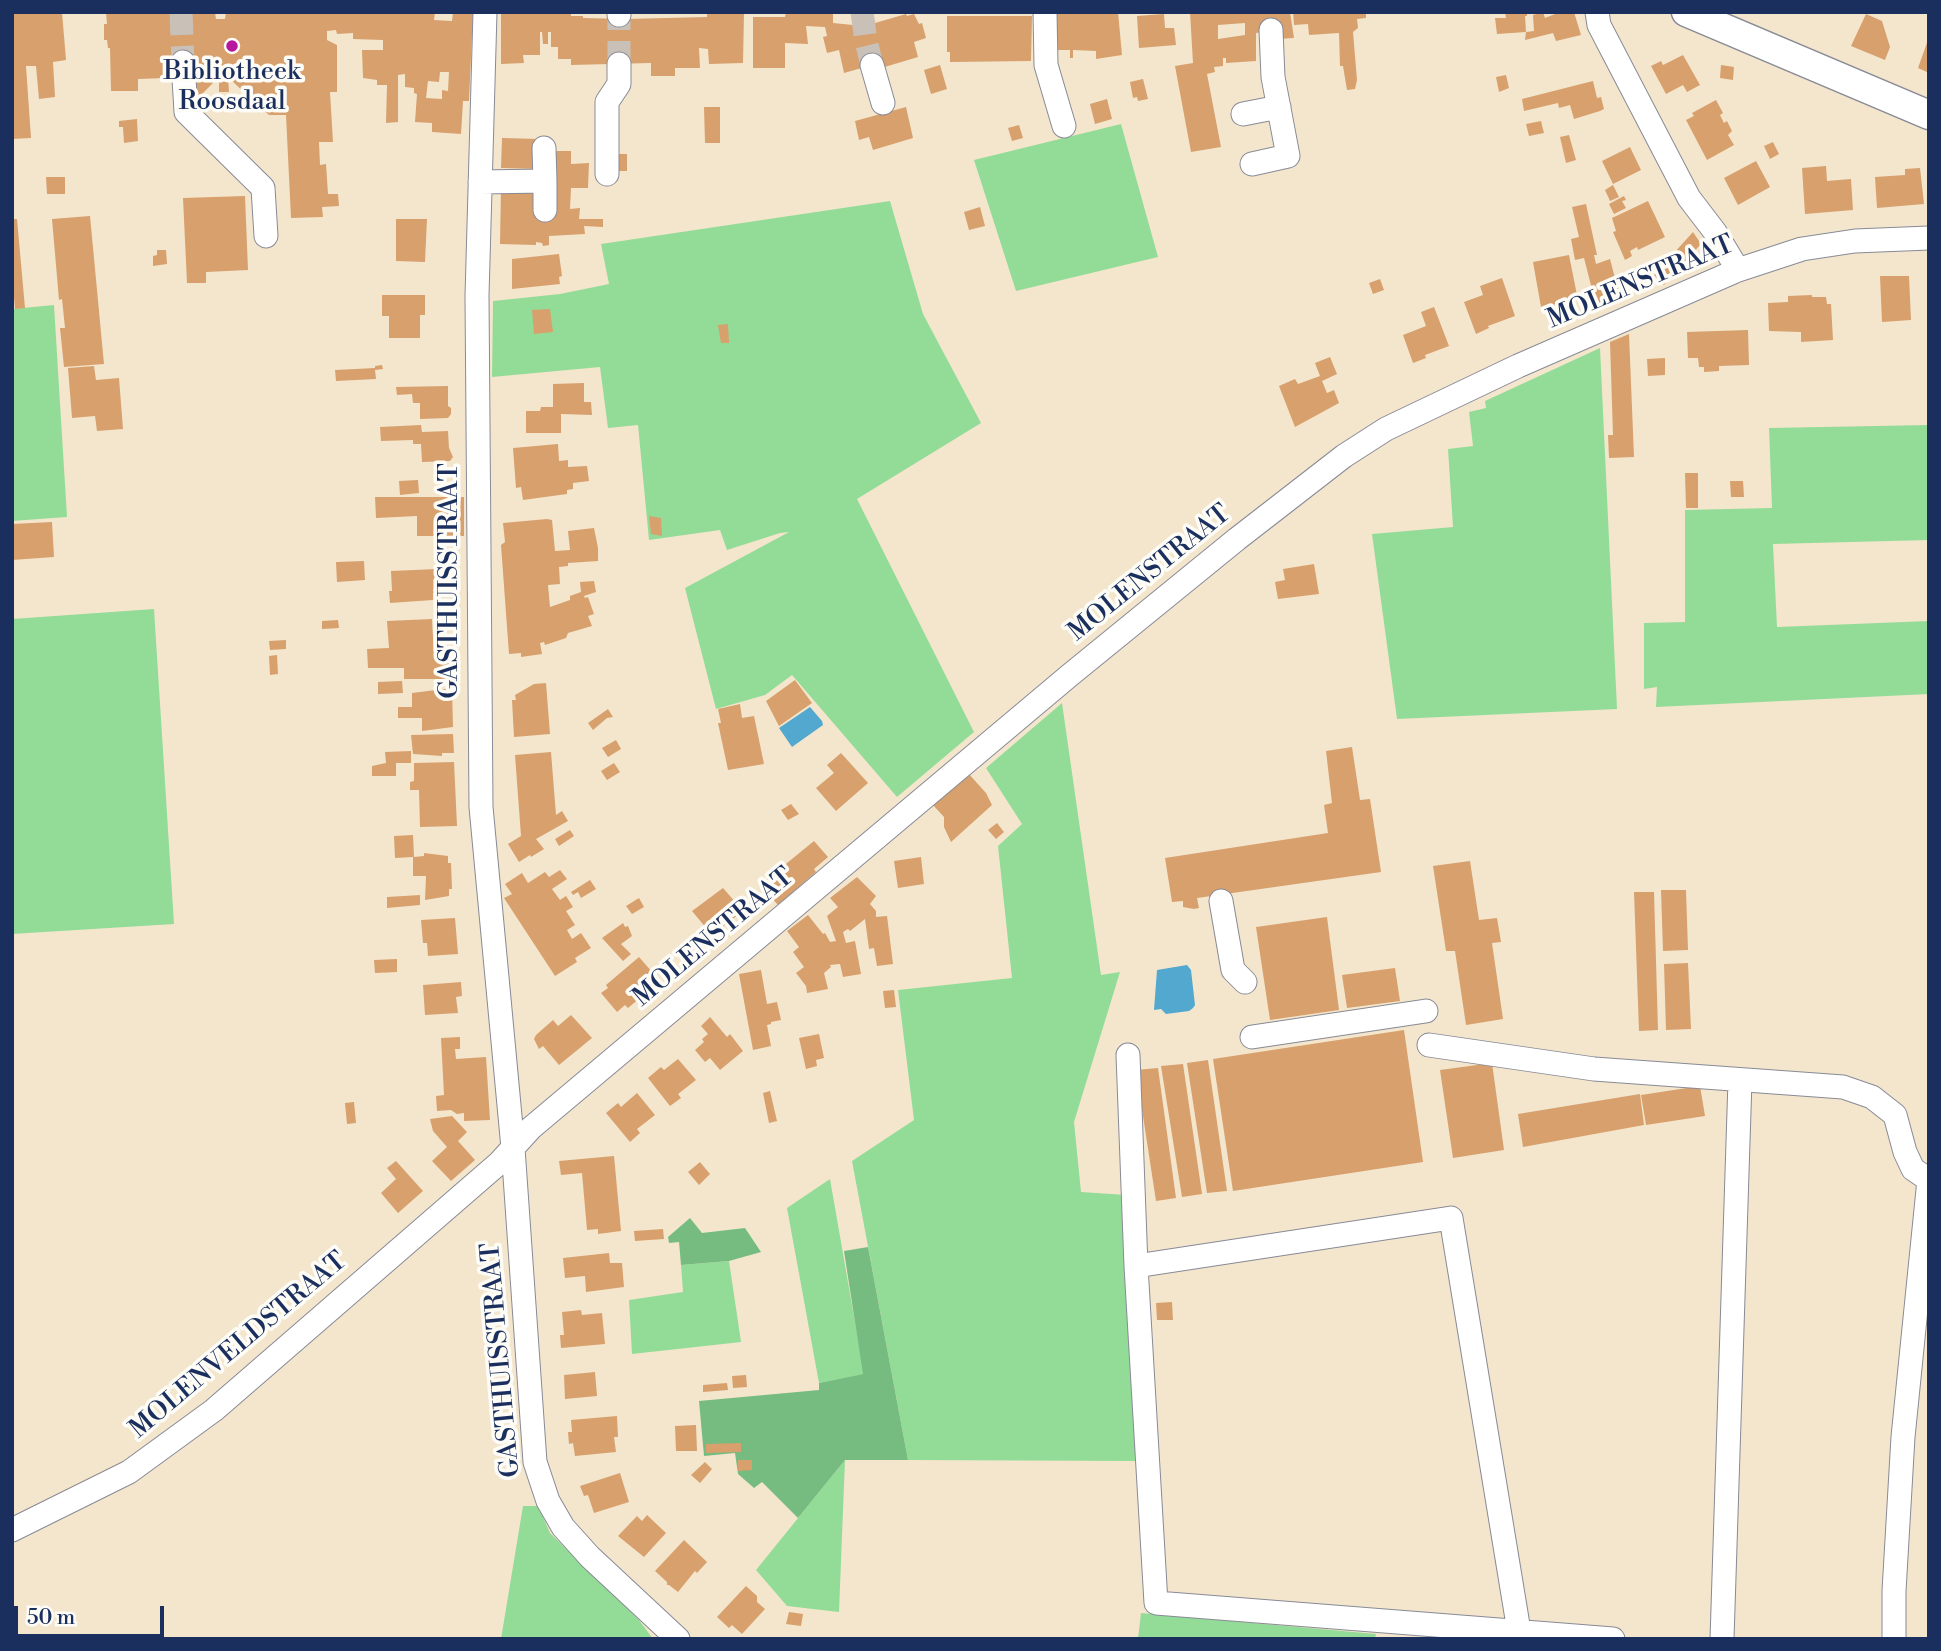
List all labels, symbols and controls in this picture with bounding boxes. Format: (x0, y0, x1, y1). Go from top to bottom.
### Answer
marker: Bibliotheek Roosdaal (224, 38, 240, 54)
place label: Bibliotheek Roosdaal (163, 57, 301, 119)
street label: MOLENSTRAAT (1543, 230, 1739, 336)
street label: GASTHUISSTRAAT (435, 463, 467, 699)
street label: MOLENSTRAAT (1063, 499, 1237, 649)
street label: MOLENSTRAAT (628, 862, 800, 1014)
street label: GASTHUISSTRAAT (476, 1241, 528, 1479)
street label: MOLENVELDSTRAAT (124, 1246, 354, 1446)
scale bar (18, 1592, 168, 1636)
text: 50 m (27, 1605, 75, 1631)

